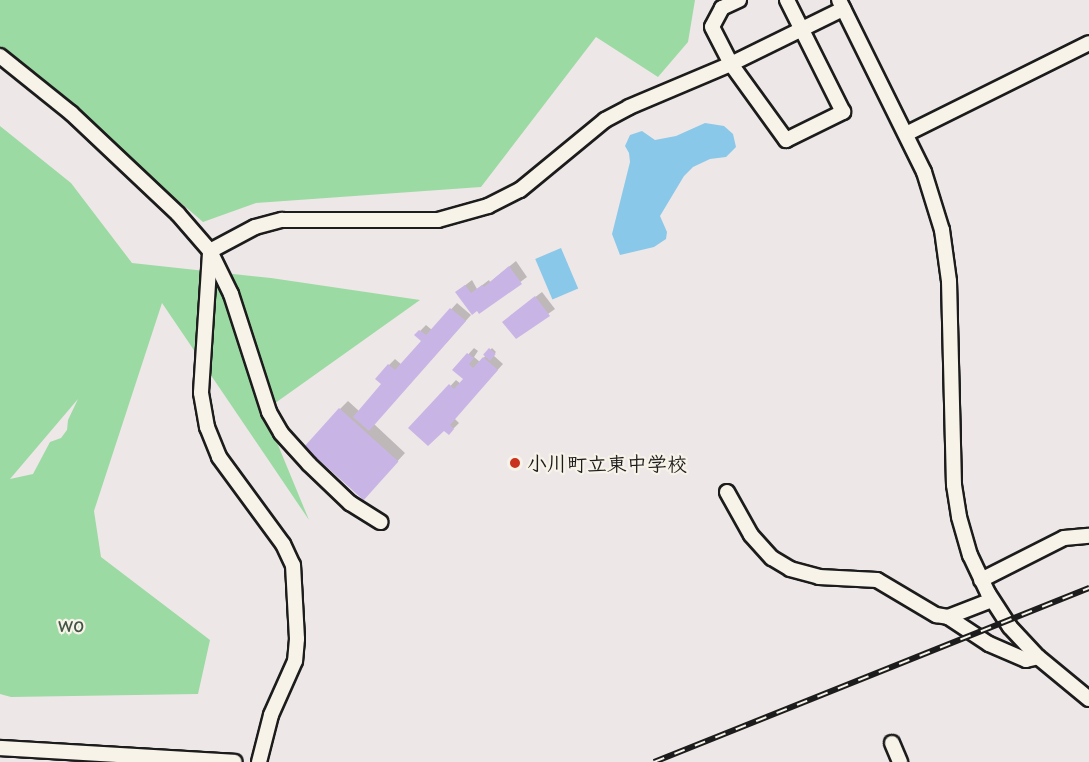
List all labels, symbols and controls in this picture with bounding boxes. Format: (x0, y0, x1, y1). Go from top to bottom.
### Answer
place label: 小川町立東中学校 (527, 451, 687, 475)
marker: 小川町立東中学校 (508, 456, 522, 470)
park label: wo (58, 612, 84, 636)

